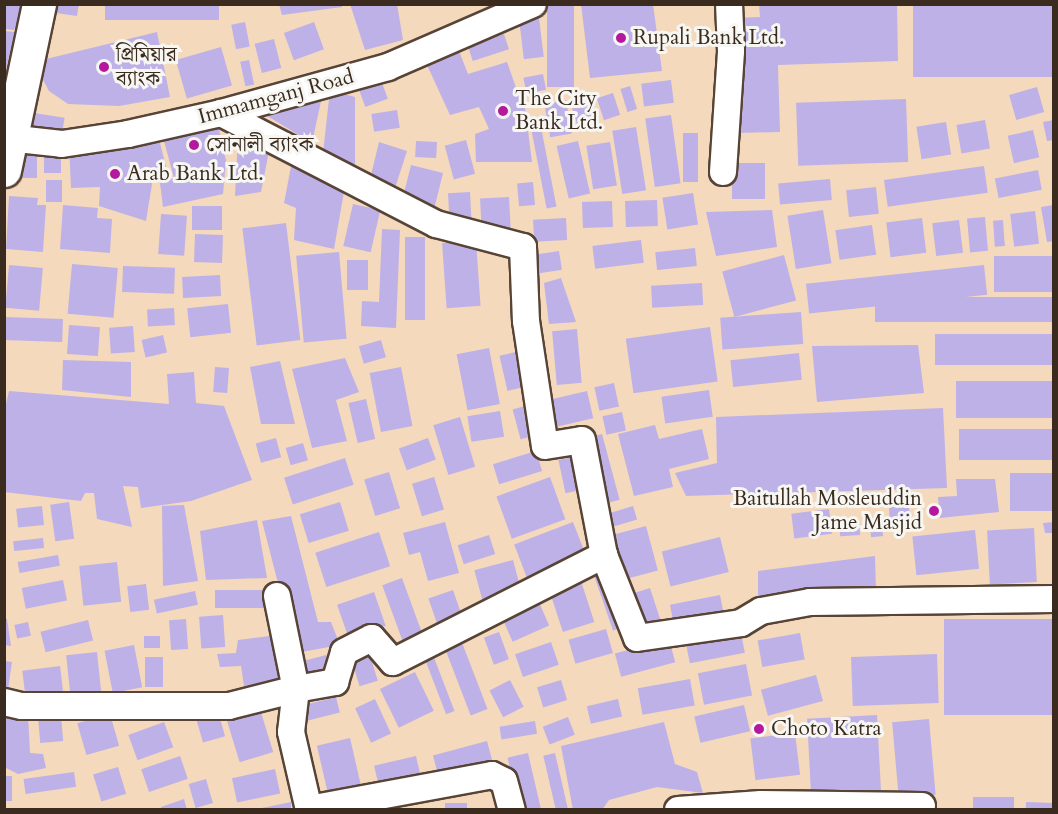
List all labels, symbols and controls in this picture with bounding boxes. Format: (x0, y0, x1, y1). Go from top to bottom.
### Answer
place label: Rupali Bank Ltd. (633, 25, 784, 51)
marker: Rupali Bank Ltd. (614, 31, 628, 45)
place label: প্রিমিয়ার ব্যাংক (116, 42, 177, 92)
marker: প্রিমিয়ার ব্যাংক (97, 60, 111, 74)
street label: Immamganj Road (195, 64, 357, 130)
place label: The City Bank Ltd. (515, 86, 603, 136)
marker: The City Bank Ltd. (496, 104, 510, 118)
place label: সোনালী ব্যাংক (206, 132, 314, 158)
marker: সোনালী ব্যাংক (187, 138, 201, 152)
place label: Arab Bank Ltd. (127, 161, 264, 187)
marker: Arab Bank Ltd. (108, 167, 122, 181)
place label: Baitullah Mosleuddin Jame Masjid (733, 486, 922, 536)
marker: Baitullah Mosleuddin Jame Masjid (927, 504, 941, 518)
place label: Choto Katra (771, 716, 882, 742)
marker: Choto Katra (752, 722, 766, 736)

